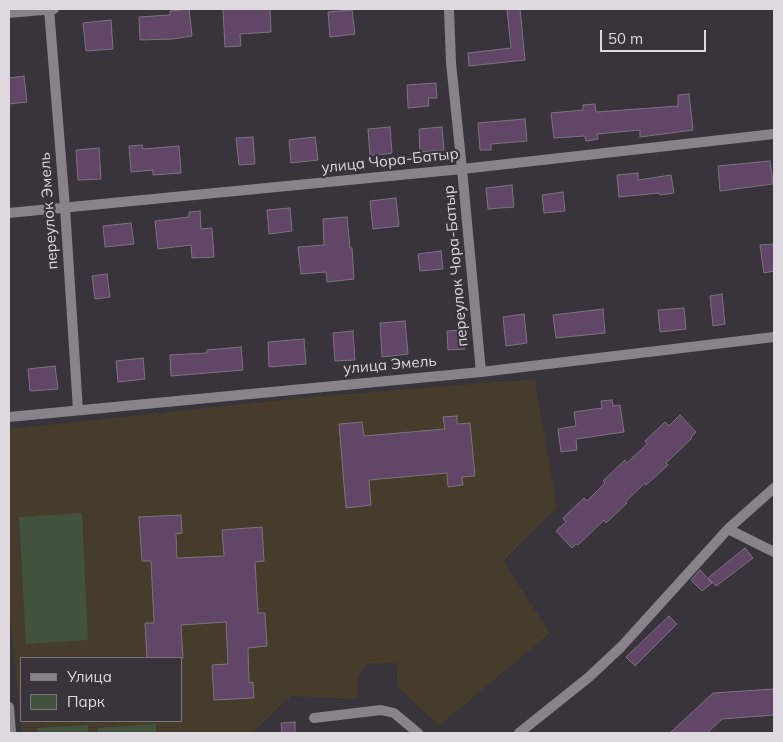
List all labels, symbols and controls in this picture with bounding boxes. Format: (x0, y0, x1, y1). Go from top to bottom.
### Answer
scale bar (603, 20, 709, 52)
text: 50 m (608, 29, 643, 48)
street label: улица Чора-Батыр (320, 145, 460, 177)
street label: переулок Эмель (36, 152, 62, 270)
street label: переулок Чора-Батыр (440, 185, 472, 347)
street label: улица Эмель (343, 352, 437, 378)
legend (20, 657, 182, 722)
text: Улица (67, 667, 112, 686)
text: Парк (67, 692, 105, 711)

